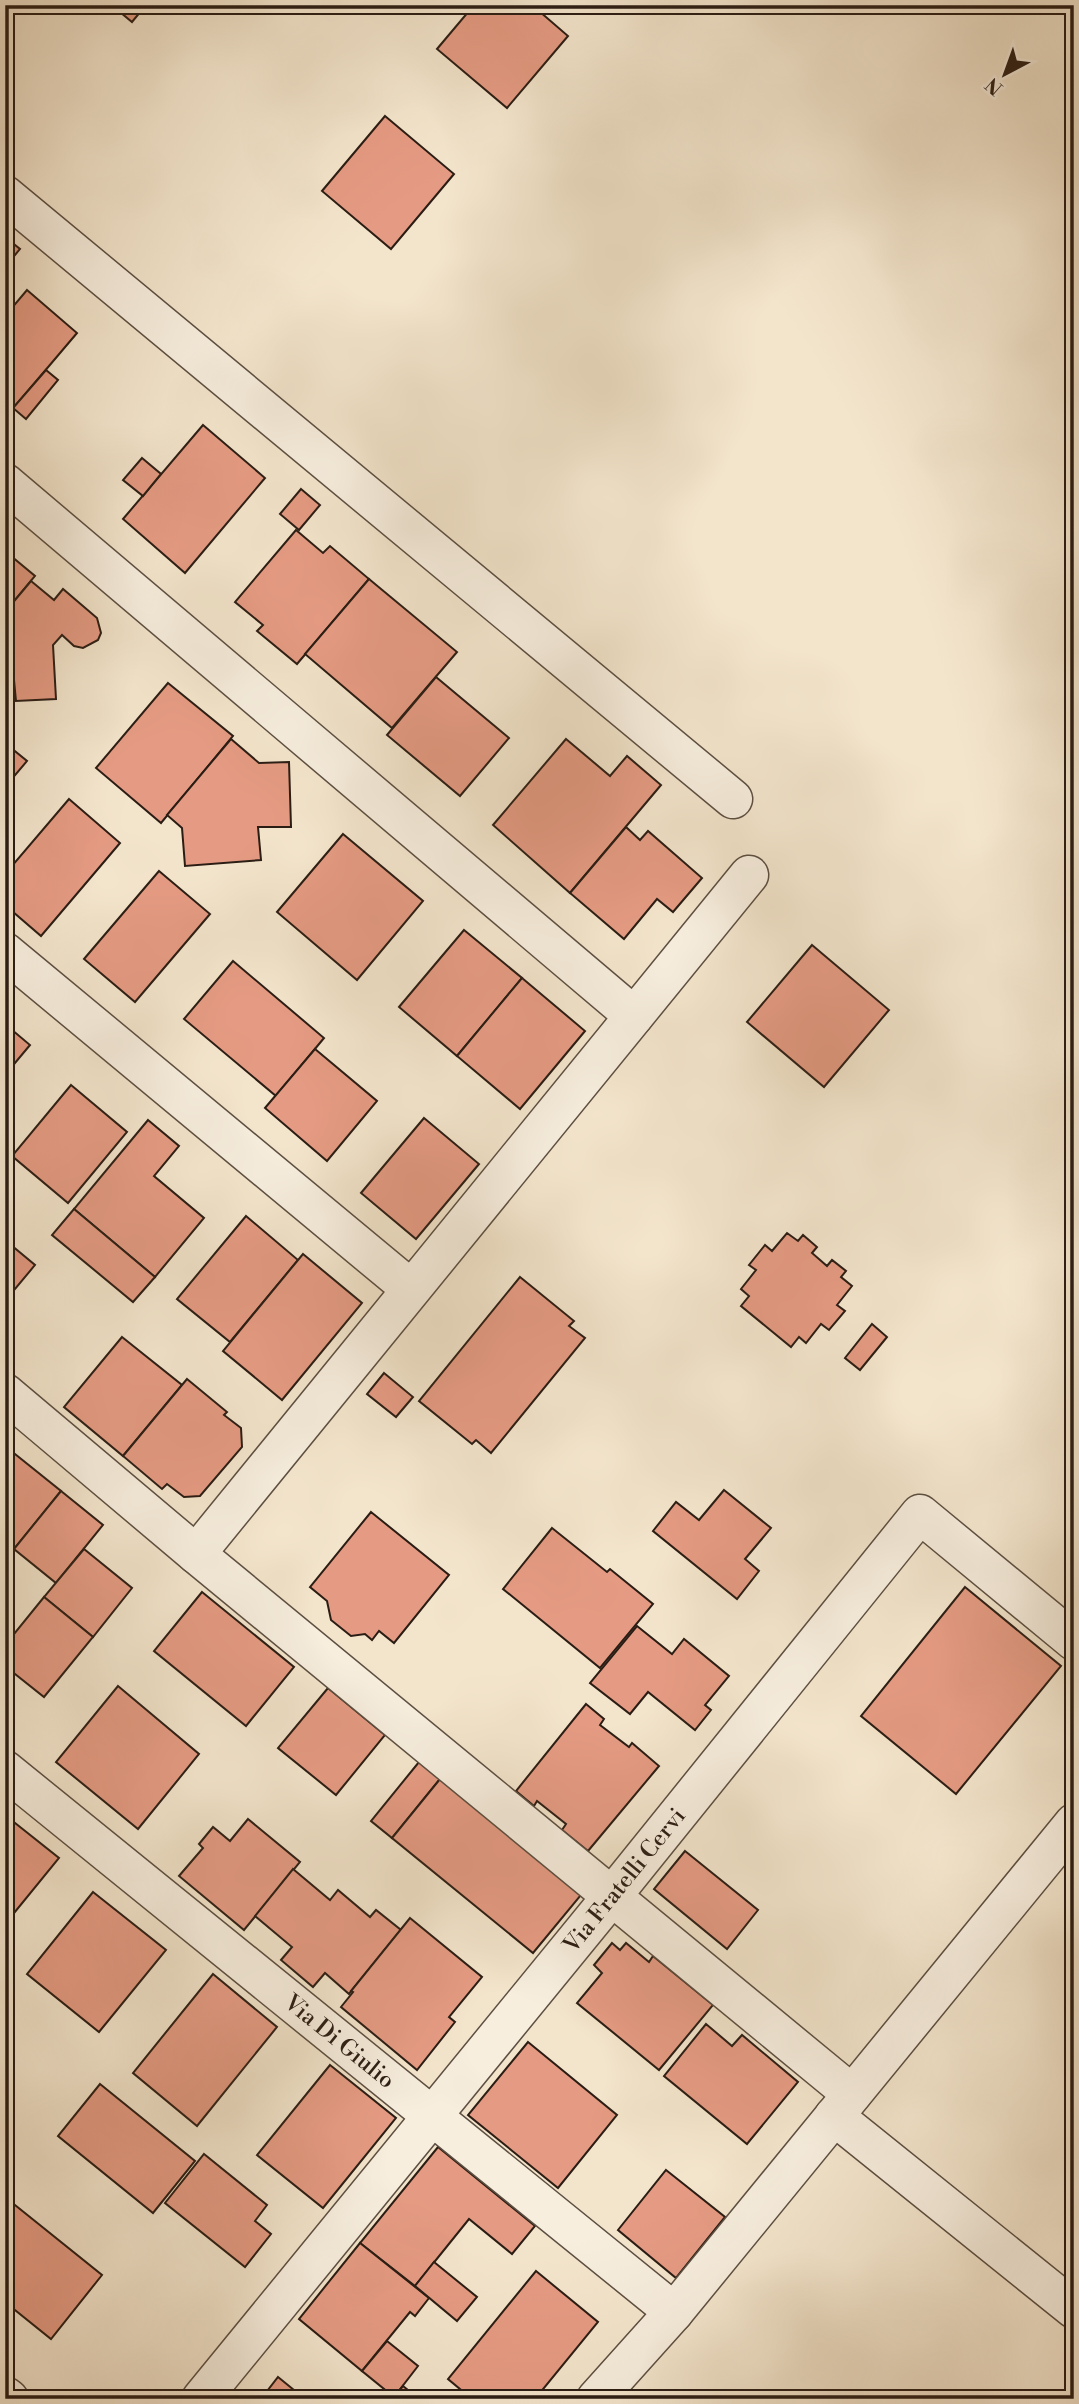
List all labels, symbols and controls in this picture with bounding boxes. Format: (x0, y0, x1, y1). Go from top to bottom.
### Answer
north arrow (970, 38, 1040, 108)
text: N (981, 72, 1008, 100)
street label: Via Fratelli Cervi (557, 1803, 692, 1959)
street label: Via Di Giulio (278, 1988, 400, 2095)

